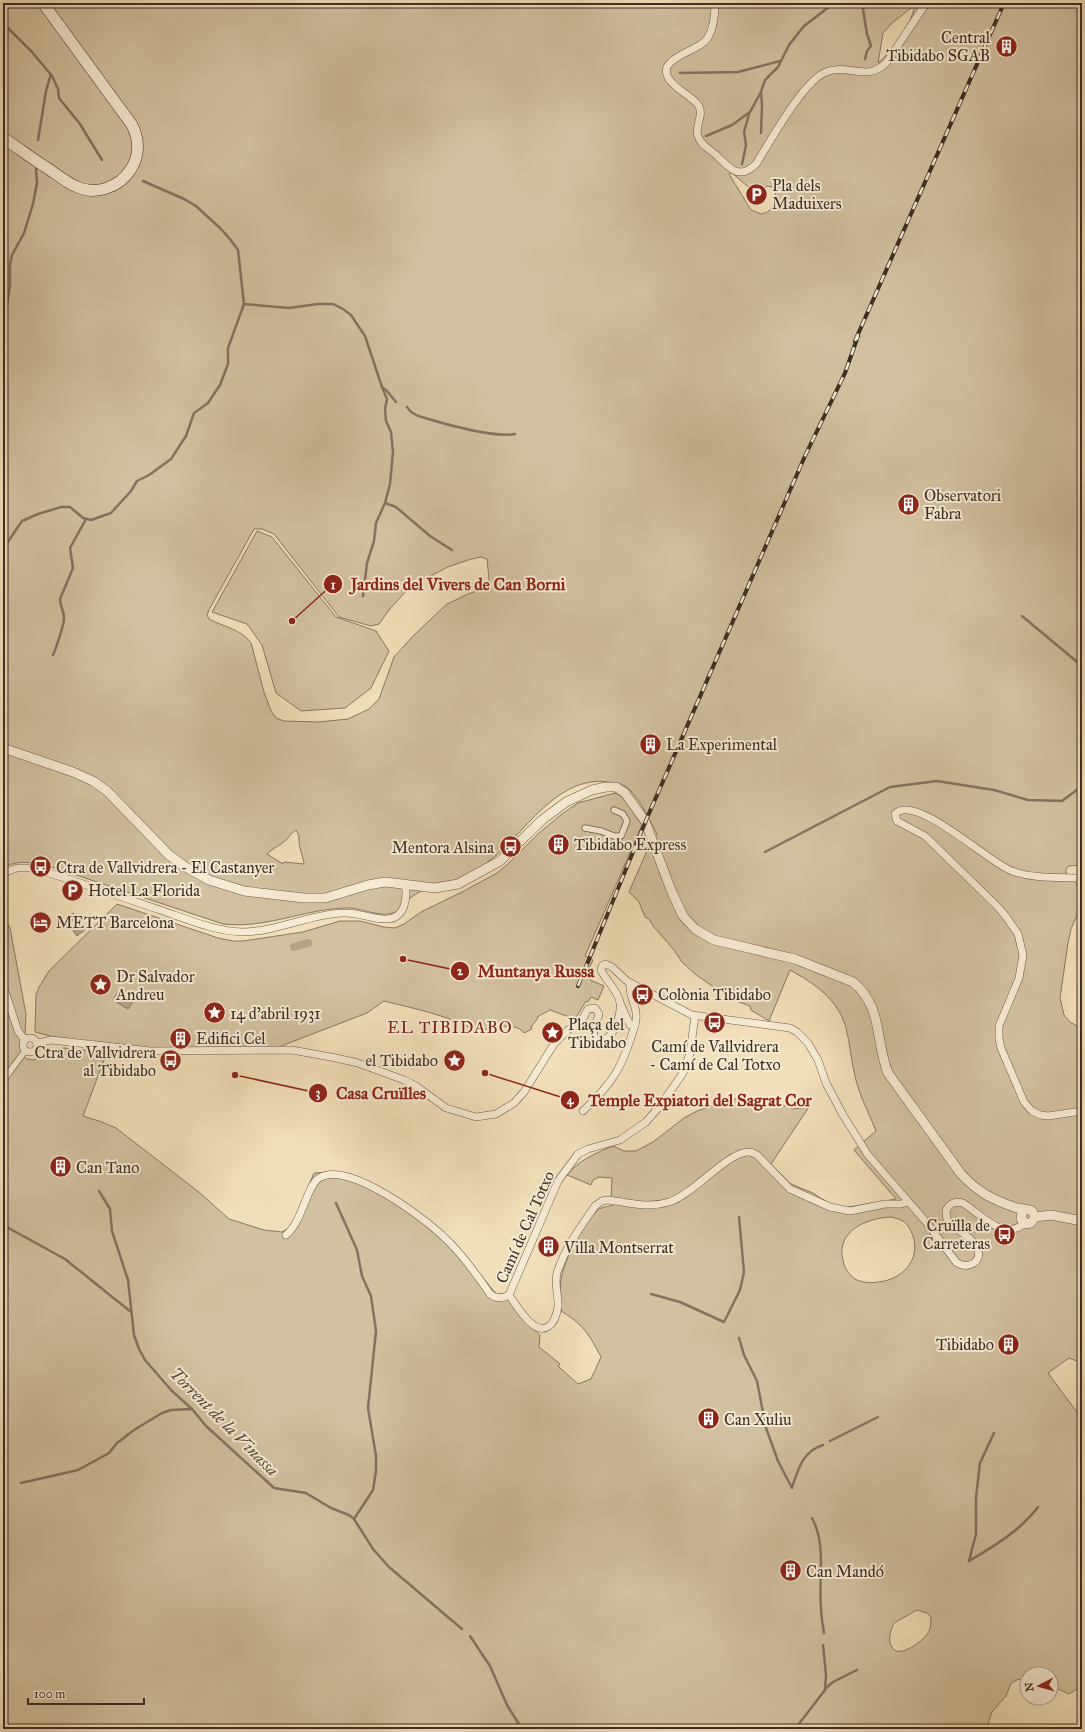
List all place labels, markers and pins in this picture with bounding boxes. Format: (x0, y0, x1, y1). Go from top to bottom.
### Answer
place label: Central Tibidabo SGAB (886, 28, 991, 65)
building icon: Central Tibidabo SGAB (993, 33, 1019, 59)
place label: Pla dels Maduixers (772, 176, 842, 213)
parking icon: Pla dels Maduixers (744, 181, 770, 207)
place label: Observatori Fabra (924, 486, 1002, 523)
building icon: Observatori Fabra (895, 491, 921, 517)
callout: Jardins del Vivers de Can Borni (323, 570, 574, 599)
building icon: La Experimental (637, 731, 663, 757)
place label: La Experimental (666, 735, 778, 754)
building icon: Tibidabo Express (545, 831, 571, 857)
bus stop icon: Mentora Alsina (497, 834, 523, 860)
place label: Tibidabo Express (574, 835, 686, 854)
place label: Mentora Alsina (392, 838, 494, 857)
bus stop icon: Ctra de Vallvidrera - El Castanyer (27, 854, 53, 880)
place label: Ctra de Vallvidrera - El Castanyer (56, 858, 274, 877)
parking icon: Hotel La Florida (60, 877, 86, 903)
place label: Hotel La Florida (88, 881, 200, 900)
hotel icon: METT Barcelona (27, 909, 53, 935)
place label: METT Barcelona (56, 913, 174, 932)
callout: Muntanya Russa (450, 957, 603, 986)
place label: Dr Salvador Andreu (115, 967, 195, 1004)
place icon: Dr Salvador Andreu (87, 972, 113, 998)
bus stop icon: Colònia Tibidabo (629, 981, 655, 1007)
place label: Colònia Tibidabo (658, 985, 771, 1004)
place icon: 14 d'abril 1931 (201, 1000, 227, 1026)
place label: 14 d'abril 1931 (230, 1004, 321, 1023)
bus stop icon: Camí de Vallvidrera - Camí de Cal Totxo (702, 1010, 728, 1036)
place label: Plaça del Tibidabo (568, 1015, 626, 1052)
place icon: Plaça del Tibidabo (539, 1020, 565, 1046)
building icon: Edifici Cel (168, 1025, 194, 1051)
place label: Edifici Cel (196, 1029, 266, 1048)
place label: Camí de Vallvidrera - Camí de Cal Totxo (649, 1037, 781, 1074)
place label: Ctra de Vallvidrera al Tibidabo (35, 1043, 156, 1080)
place icon: el Tibidabo (441, 1047, 467, 1073)
bus stop icon: Ctra de Vallvidrera al Tibidabo (158, 1048, 184, 1074)
place label: el Tibidabo (365, 1051, 438, 1070)
callout: Casa Cruïlles (308, 1079, 434, 1108)
callout: Temple Expiatori del Sagrat Cor (560, 1085, 820, 1114)
building icon: Can Tano (48, 1154, 74, 1180)
place label: Can Tano (76, 1158, 139, 1177)
place label: Cruïlla de Carreteras (923, 1216, 990, 1253)
bus stop icon: Cruïlla de Carreteras (992, 1221, 1018, 1247)
building icon: Villa Montserrat (536, 1234, 562, 1260)
place label: Villa Montserrat (563, 1238, 674, 1257)
building icon: Tibidabo (996, 1331, 1022, 1357)
place label: Tibidabo (936, 1335, 994, 1354)
building icon: Can Xuliu (695, 1406, 721, 1432)
place label: Can Xuliu (724, 1410, 792, 1429)
building icon: Can Mandó (777, 1558, 803, 1584)
place label: Can Mandó (806, 1562, 884, 1581)

